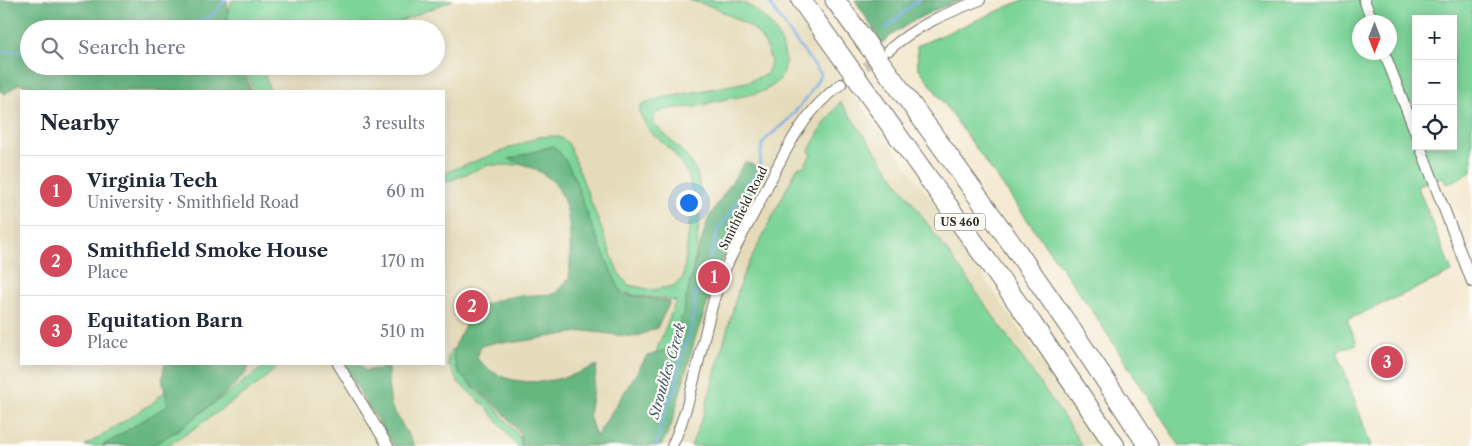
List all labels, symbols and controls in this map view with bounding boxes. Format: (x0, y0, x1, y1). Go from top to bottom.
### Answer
north arrow (1352, 15, 1397, 60)
map controls (1412, 15, 1457, 150)
button: + (1412, 15, 1457, 60)
search box (20, 20, 445, 75)
icon: search (38, 34, 66, 62)
text: Search here (78, 36, 186, 59)
button: − (1412, 60, 1457, 105)
button: locate (1412, 105, 1457, 150)
text: Nearby (40, 110, 119, 135)
text: 3 results (362, 113, 425, 133)
street label: Smithfield Road (715, 163, 771, 252)
text: Virginia Tech (87, 169, 218, 192)
text: 1 (52, 181, 60, 201)
text: 60 m (386, 181, 425, 201)
your location (676, 190, 702, 216)
text: University · Smithfield Road (87, 192, 299, 212)
road number: US 460 (935, 213, 985, 230)
text: Smithfield Smoke House (87, 239, 328, 262)
text: 2 (51, 251, 61, 271)
text: 170 m (381, 251, 425, 271)
pin: 1 (698, 258, 730, 296)
text: Place (87, 262, 128, 282)
pin: 2 (456, 287, 488, 325)
text: Equitation Barn (87, 309, 243, 332)
text: 3 (51, 321, 61, 341)
text: 510 m (380, 321, 425, 341)
water label: Stroubles Creek (645, 321, 689, 422)
text: Place (87, 332, 128, 352)
pin: 3 (1371, 343, 1403, 381)

